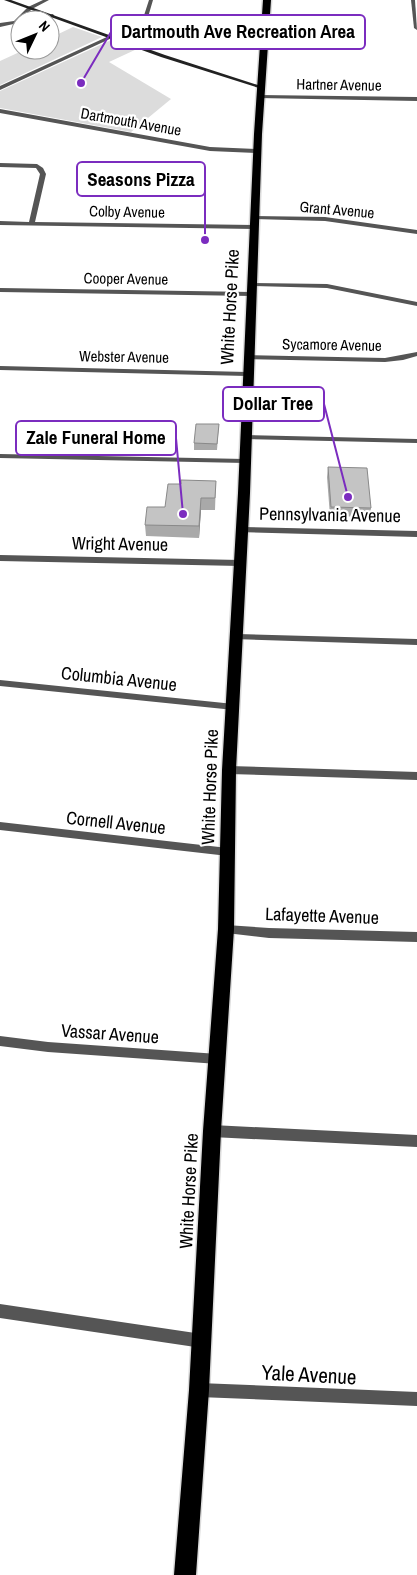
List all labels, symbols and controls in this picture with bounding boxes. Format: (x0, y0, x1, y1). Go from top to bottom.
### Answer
north arrow (10, 10, 60, 60)
callout: Dartmouth Ave Recreation Area (111, 15, 365, 49)
text: N (35, 17, 54, 35)
text: Dartmouth Ave Recreation Area (121, 18, 355, 44)
street label: Hartner Avenue (296, 73, 382, 96)
street label: Dartmouth Avenue (79, 102, 183, 141)
callout: Seasons Pizza (77, 162, 205, 196)
text: Seasons Pizza (87, 166, 195, 192)
street label: Grant Avenue (299, 196, 375, 223)
street label: Colby Avenue (89, 200, 165, 223)
street label: White Horse Pike (214, 249, 245, 365)
street label: Cooper Avenue (84, 267, 169, 290)
street label: Sycamore Avenue (282, 333, 382, 356)
street label: Webster Avenue (79, 345, 169, 368)
callout: Dollar Tree (223, 387, 324, 421)
text: Dollar Tree (233, 390, 314, 416)
callout: Zale Funeral Home (16, 421, 176, 455)
text: Zale Funeral Home (26, 424, 166, 450)
street label: Pennsylvania Avenue (259, 501, 401, 528)
street label: Wright Avenue (72, 530, 168, 557)
street label: Columbia Avenue (60, 660, 178, 697)
street label: White Horse Pike (195, 729, 224, 845)
street label: Cornell Avenue (65, 805, 167, 840)
street label: Lafayette Avenue (265, 901, 379, 930)
street label: Vassar Avenue (60, 1018, 160, 1049)
street label: White Horse Pike (173, 1133, 204, 1249)
street label: Yale Avenue (261, 1358, 357, 1391)

